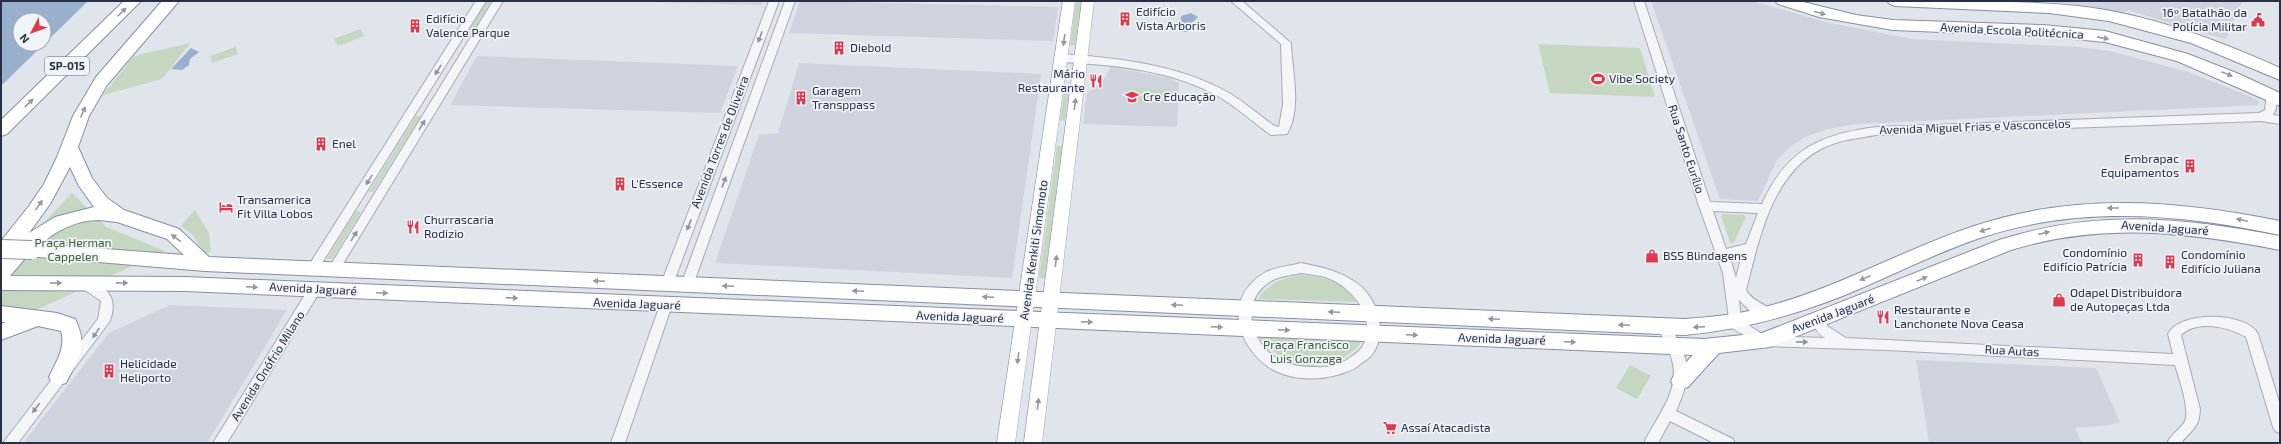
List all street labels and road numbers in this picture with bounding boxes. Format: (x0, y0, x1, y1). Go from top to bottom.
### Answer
street label: Avenida Escola Politécnica (1940, 19, 2084, 41)
road number: SP-015 (45, 57, 89, 75)
street label: Avenida Torres de Oliveira (687, 74, 751, 210)
street label: Rua Santo Eurílio (1666, 102, 1708, 195)
street label: Avenida Miguel Frias e Vasconcelos (1879, 116, 2071, 136)
street label: Avenida Kenkiti Simomoto (1016, 179, 1050, 321)
street label: Avenida Jaguaré (2121, 217, 2209, 237)
street label: Avenida Jaguaré (269, 279, 357, 297)
street label: Avenida Jaguaré (1789, 291, 1876, 335)
street label: Avenida Jaguaré (593, 294, 681, 312)
street label: Avenida Jaguaré (916, 307, 1004, 325)
street label: Avenida Onófrio Milano (228, 308, 307, 423)
street label: Avenida Jaguaré (1458, 329, 1546, 347)
street label: Rua Autas (1984, 342, 2040, 358)

